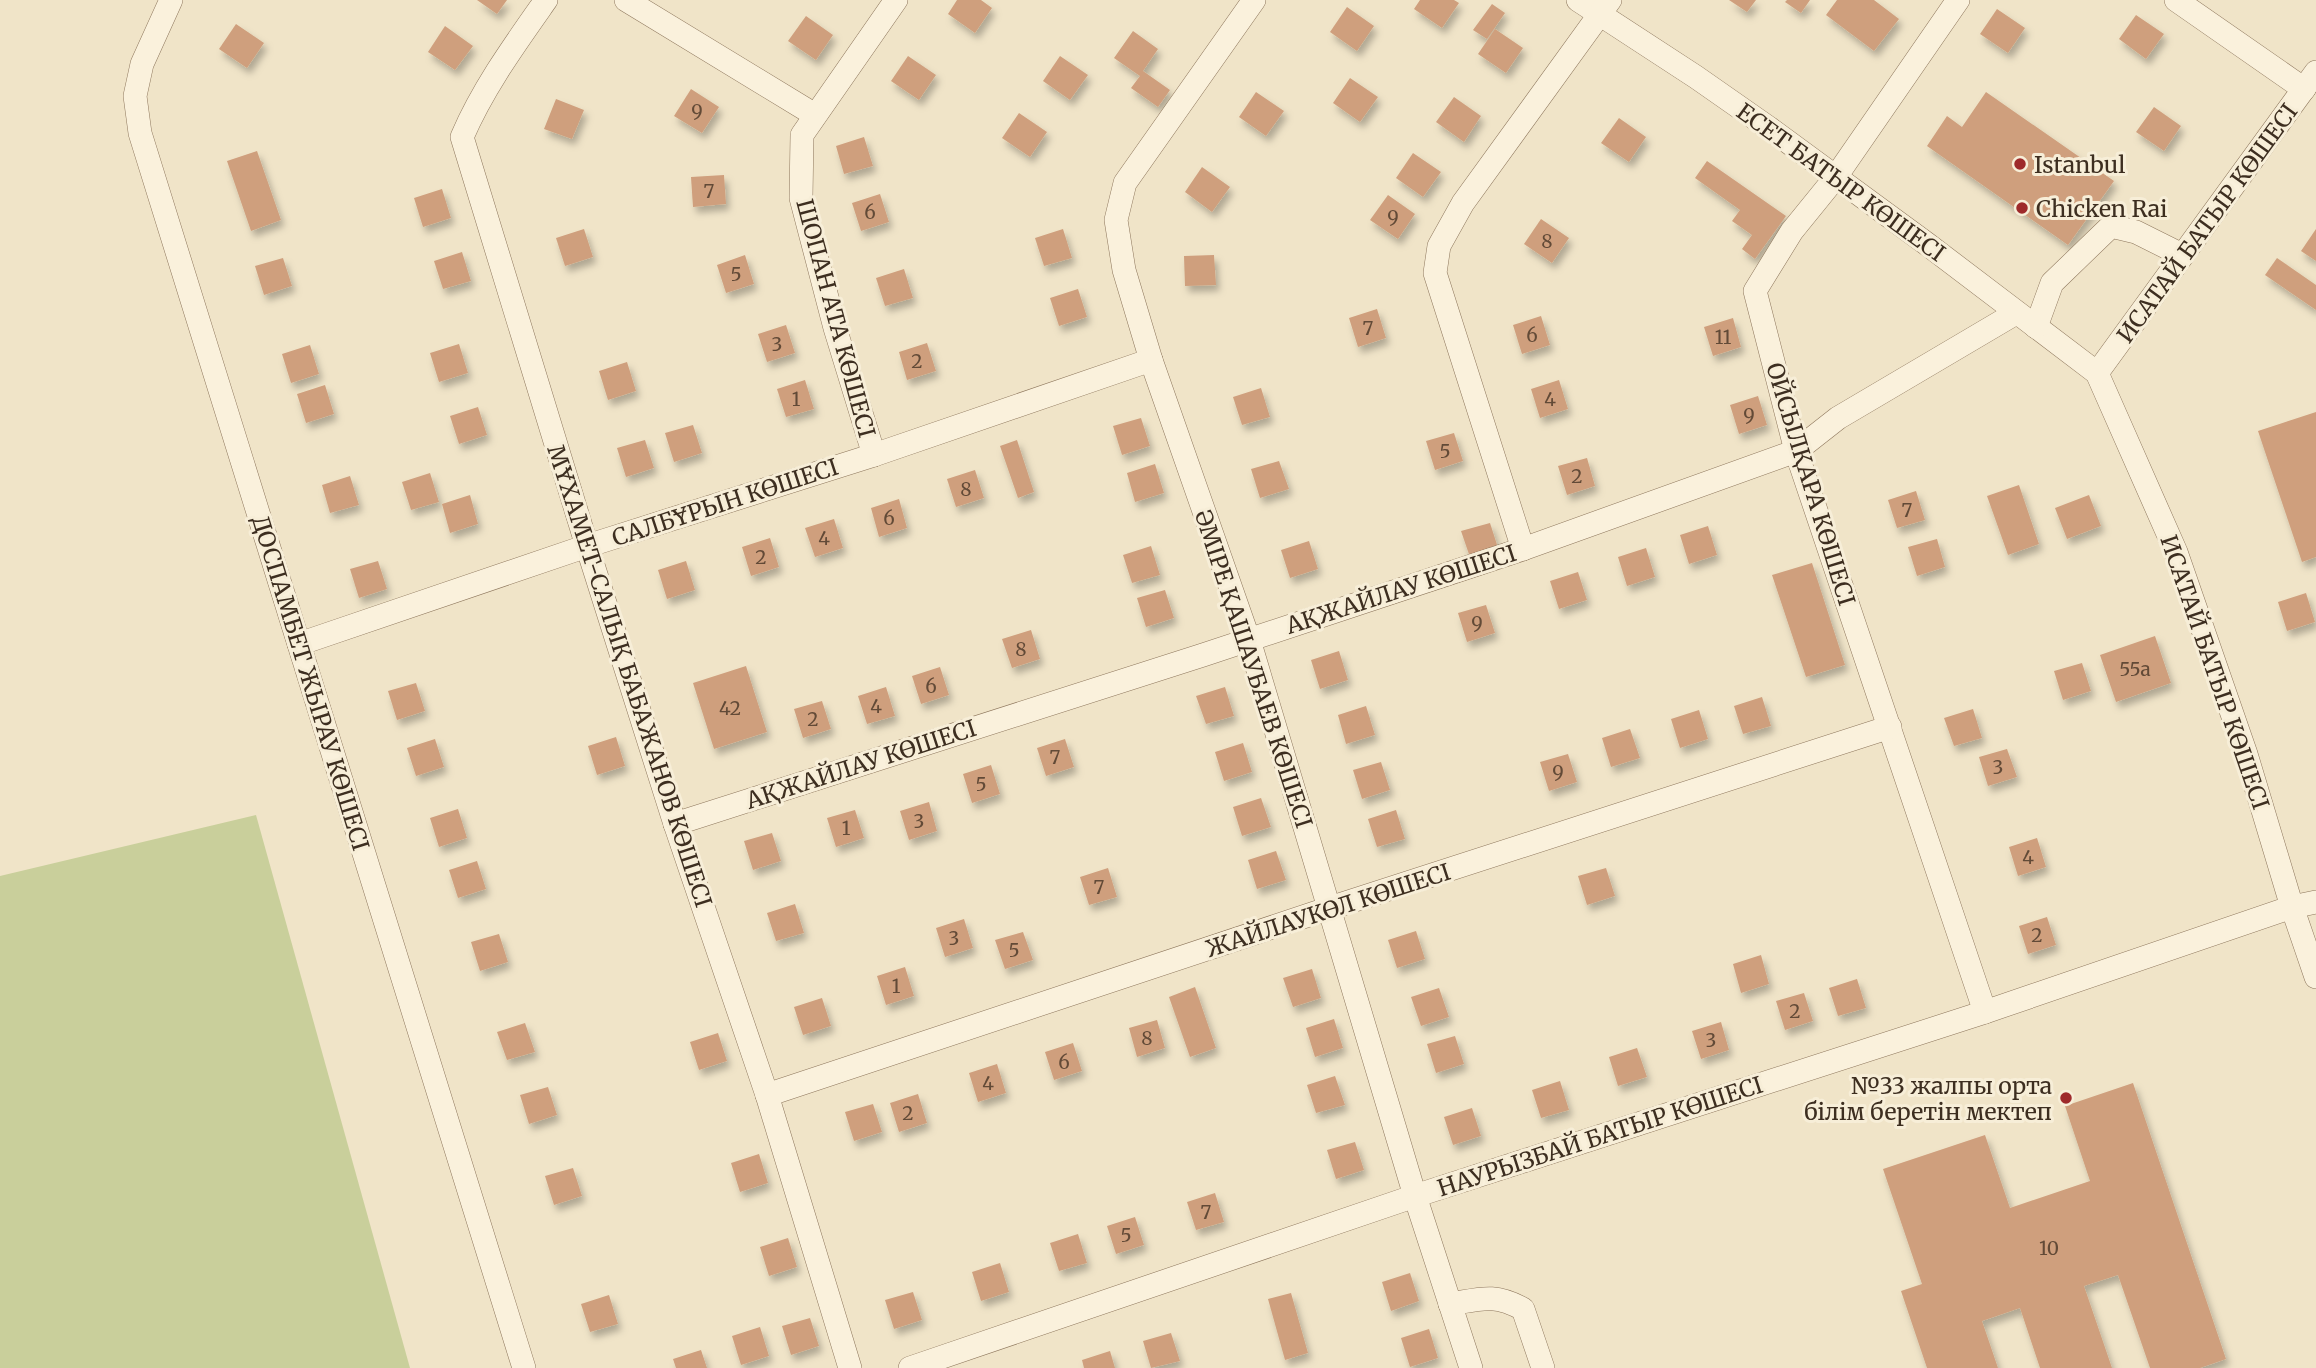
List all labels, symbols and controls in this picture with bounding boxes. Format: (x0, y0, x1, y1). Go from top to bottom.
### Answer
street label: ЕСЕТ БАТЫР КӨШЕСІ (1731, 97, 1951, 267)
street label: ИСАТАЙ БАТЫР КӨШЕСІ (2110, 98, 2304, 348)
house number: 9 (691, 99, 703, 123)
place label: Istanbul (2034, 150, 2125, 179)
marker: Istanbul (2012, 156, 2028, 172)
house number: 7 (704, 179, 715, 203)
place label: Chicken Rai (2036, 194, 2168, 223)
street label: ШОПАН АТА КӨШЕСІ (790, 195, 882, 441)
house number: 6 (864, 200, 876, 224)
marker: Chicken Rai (2014, 200, 2030, 216)
house number: 9 (1387, 205, 1399, 229)
house number: 8 (1541, 229, 1553, 253)
house number: 5 (730, 262, 742, 286)
house number: 7 (1363, 316, 1374, 340)
house number: 6 (1526, 323, 1538, 347)
house number: 11 (1715, 325, 1732, 349)
house number: 3 (772, 332, 782, 356)
house number: 2 (911, 349, 923, 373)
street label: ОЙСЫЛҚАРА КӨШЕСІ (1760, 359, 1862, 609)
house number: 1 (792, 387, 801, 411)
house number: 4 (1544, 387, 1556, 411)
house number: 9 (1743, 403, 1755, 427)
house number: 5 (1439, 439, 1451, 463)
street label: МҰХАМЕТ-САЛЫҚ БАБАЖАНОВ КӨШЕСІ (541, 441, 719, 911)
street label: САЛБҰРЫН КӨШЕСІ (608, 452, 842, 552)
house number: 2 (1571, 464, 1583, 488)
house number: 8 (960, 477, 972, 501)
house number: 7 (1902, 498, 1913, 522)
house number: 6 (883, 506, 895, 530)
street label: ӘМІРЕ ҚАШАУБАЕВ КӨШЕСІ (1189, 507, 1319, 831)
street label: ДОСПАМБЕТ ЖЫРАУ КӨШЕСІ (246, 512, 376, 854)
house number: 4 (818, 526, 830, 550)
street label: ИСАТАЙ БАТЫР КӨШЕСІ (2154, 531, 2276, 813)
street label: АҚЖАЙЛАУ КӨШЕСІ (1281, 538, 1520, 640)
house number: 2 (755, 545, 767, 569)
house number: 9 (1471, 611, 1483, 635)
house number: 8 (1015, 637, 1027, 661)
house number: 55а (2119, 657, 2151, 681)
house number: 6 (925, 674, 937, 698)
house number: 4 (870, 694, 882, 718)
house number: 42 (719, 696, 741, 720)
house number: 2 (807, 707, 819, 731)
street label: АҚЖАЙЛАУ КӨШЕСІ (741, 713, 980, 815)
house number: 7 (1050, 745, 1061, 769)
house number: 3 (1993, 755, 2003, 779)
house number: 9 (1552, 760, 1564, 784)
house number: 5 (975, 772, 987, 796)
house number: 3 (914, 809, 924, 833)
house number: 1 (842, 816, 851, 840)
house number: 4 (2022, 845, 2034, 869)
street label: ЖАЙЛАУКӨЛ КӨШЕСІ (1202, 857, 1454, 963)
house number: 7 (1094, 875, 1105, 899)
house number: 2 (2031, 923, 2043, 947)
house number: 3 (949, 926, 959, 950)
house number: 5 (1008, 938, 1020, 962)
house number: 1 (892, 974, 901, 998)
house number: 2 (1789, 999, 1801, 1023)
house number: 8 (1141, 1026, 1153, 1050)
house number: 3 (1706, 1028, 1716, 1052)
house number: 6 (1058, 1050, 1070, 1074)
street label: НАУРЫЗБАЙ БАТЫР КӨШЕСІ (1434, 1070, 1766, 1202)
house number: 4 (982, 1071, 994, 1095)
place label: №33 жалпы орта білім беретін мектеп (1804, 1071, 2052, 1126)
marker: №33 жалпы орта білім беретін мектеп (2058, 1090, 2074, 1106)
house number: 2 (902, 1101, 914, 1125)
house number: 7 (1201, 1200, 1212, 1224)
house number: 5 (1120, 1223, 1132, 1247)
house number: 10 (2039, 1236, 2059, 1260)

